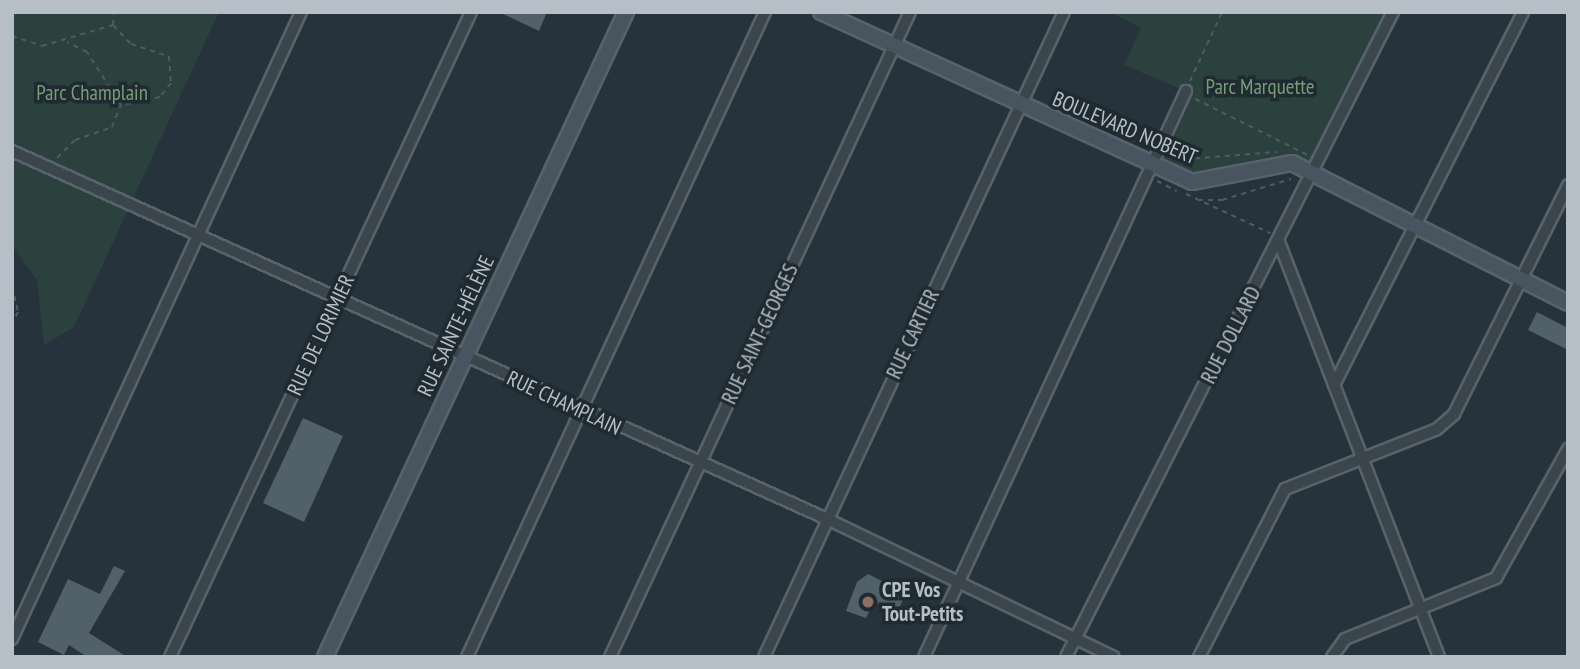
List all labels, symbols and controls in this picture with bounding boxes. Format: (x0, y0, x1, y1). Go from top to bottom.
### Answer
park label: Parc Marquette (1205, 74, 1315, 100)
park label: Parc Champlain (36, 80, 148, 106)
street label: BOULEVARD NOBERT (1049, 86, 1201, 170)
street label: RUE SAINTE-HÉLÈNE (412, 252, 500, 400)
street label: RUE SAINT-GEORGES (717, 260, 803, 408)
street label: RUE DE LORIMIER (282, 271, 360, 399)
street label: RUE DOLLARD (1196, 282, 1266, 388)
street label: RUE CARTIER (881, 285, 945, 383)
street label: RUE CHAMPLAIN (503, 366, 625, 440)
place label: CPE Vos Tout-Petits (882, 577, 963, 627)
marker: CPE Vos Tout-Petits (860, 594, 876, 610)

